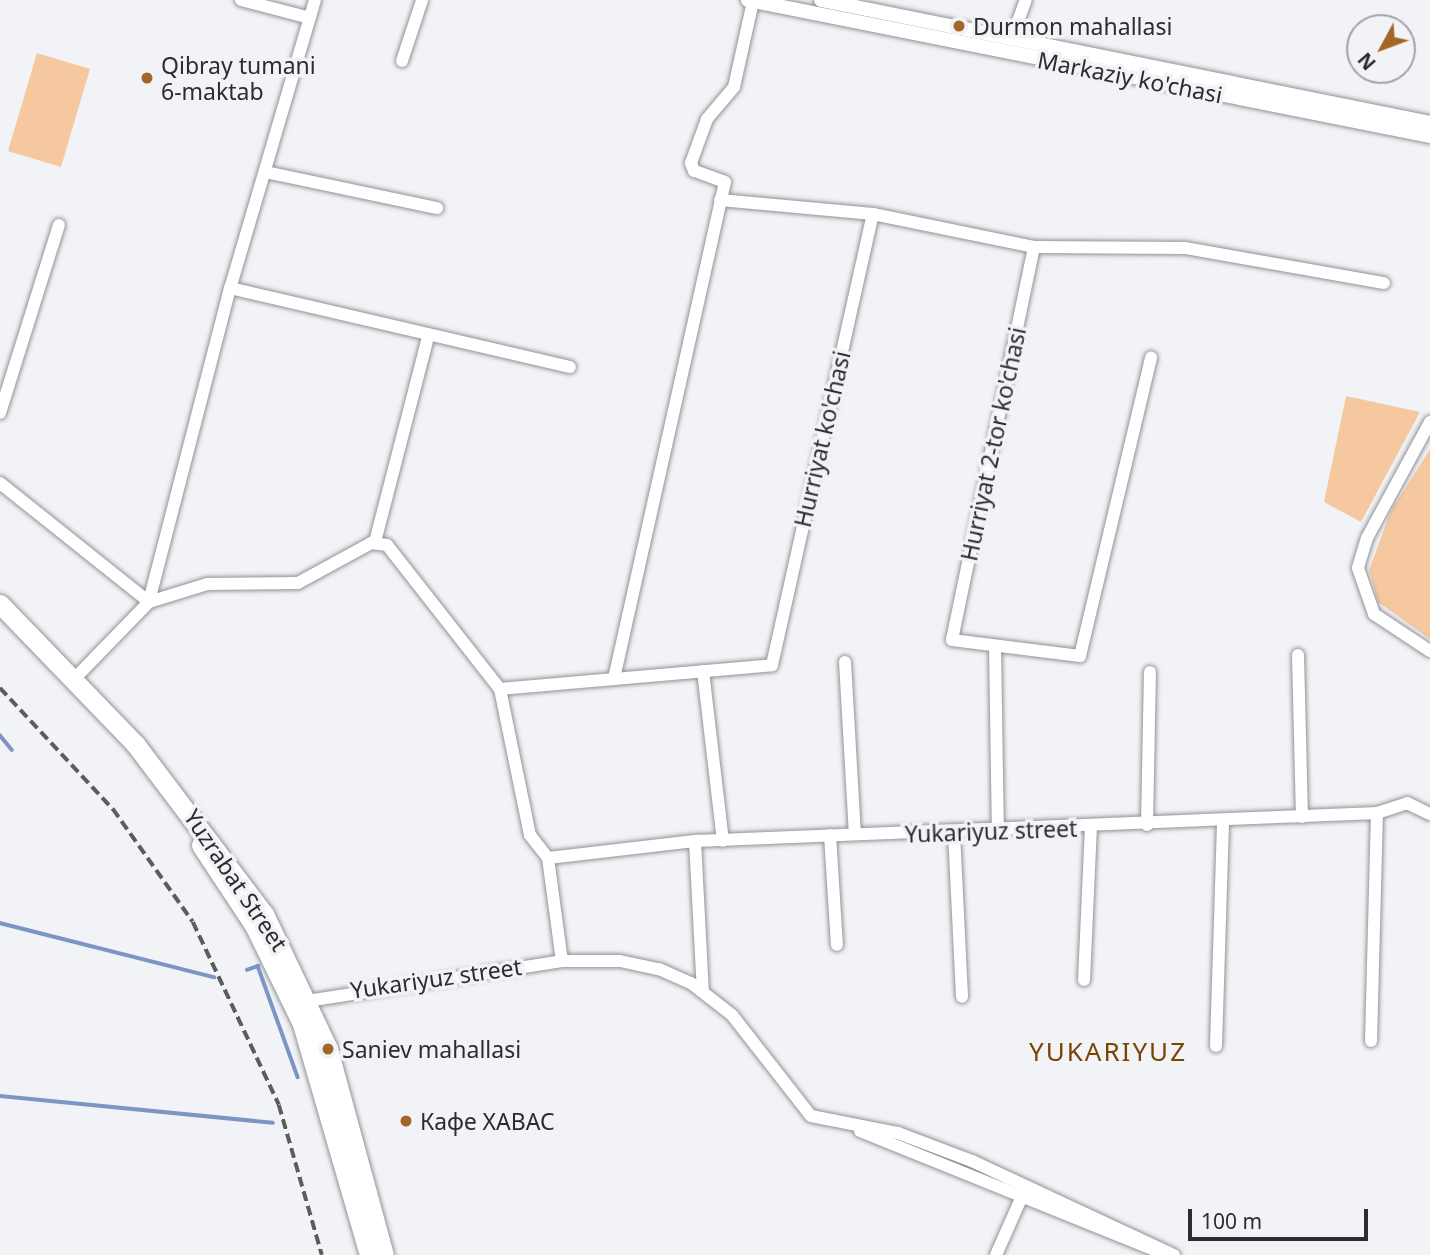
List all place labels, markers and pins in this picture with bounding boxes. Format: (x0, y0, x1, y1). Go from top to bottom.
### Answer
place label: Durmon mahallasi (973, 12, 1172, 40)
marker: Durmon mahallasi (951, 18, 967, 34)
place label: Qibray tumani 6-maktab (161, 51, 316, 105)
marker: Qibray tumani 6-maktab (139, 70, 155, 86)
place label: Saniev mahallasi (342, 1035, 521, 1063)
marker: Saniev mahallasi (320, 1041, 336, 1057)
place label: Кафе ХАВАС (420, 1107, 555, 1135)
marker: Кафе ХАВАС (398, 1113, 414, 1129)

